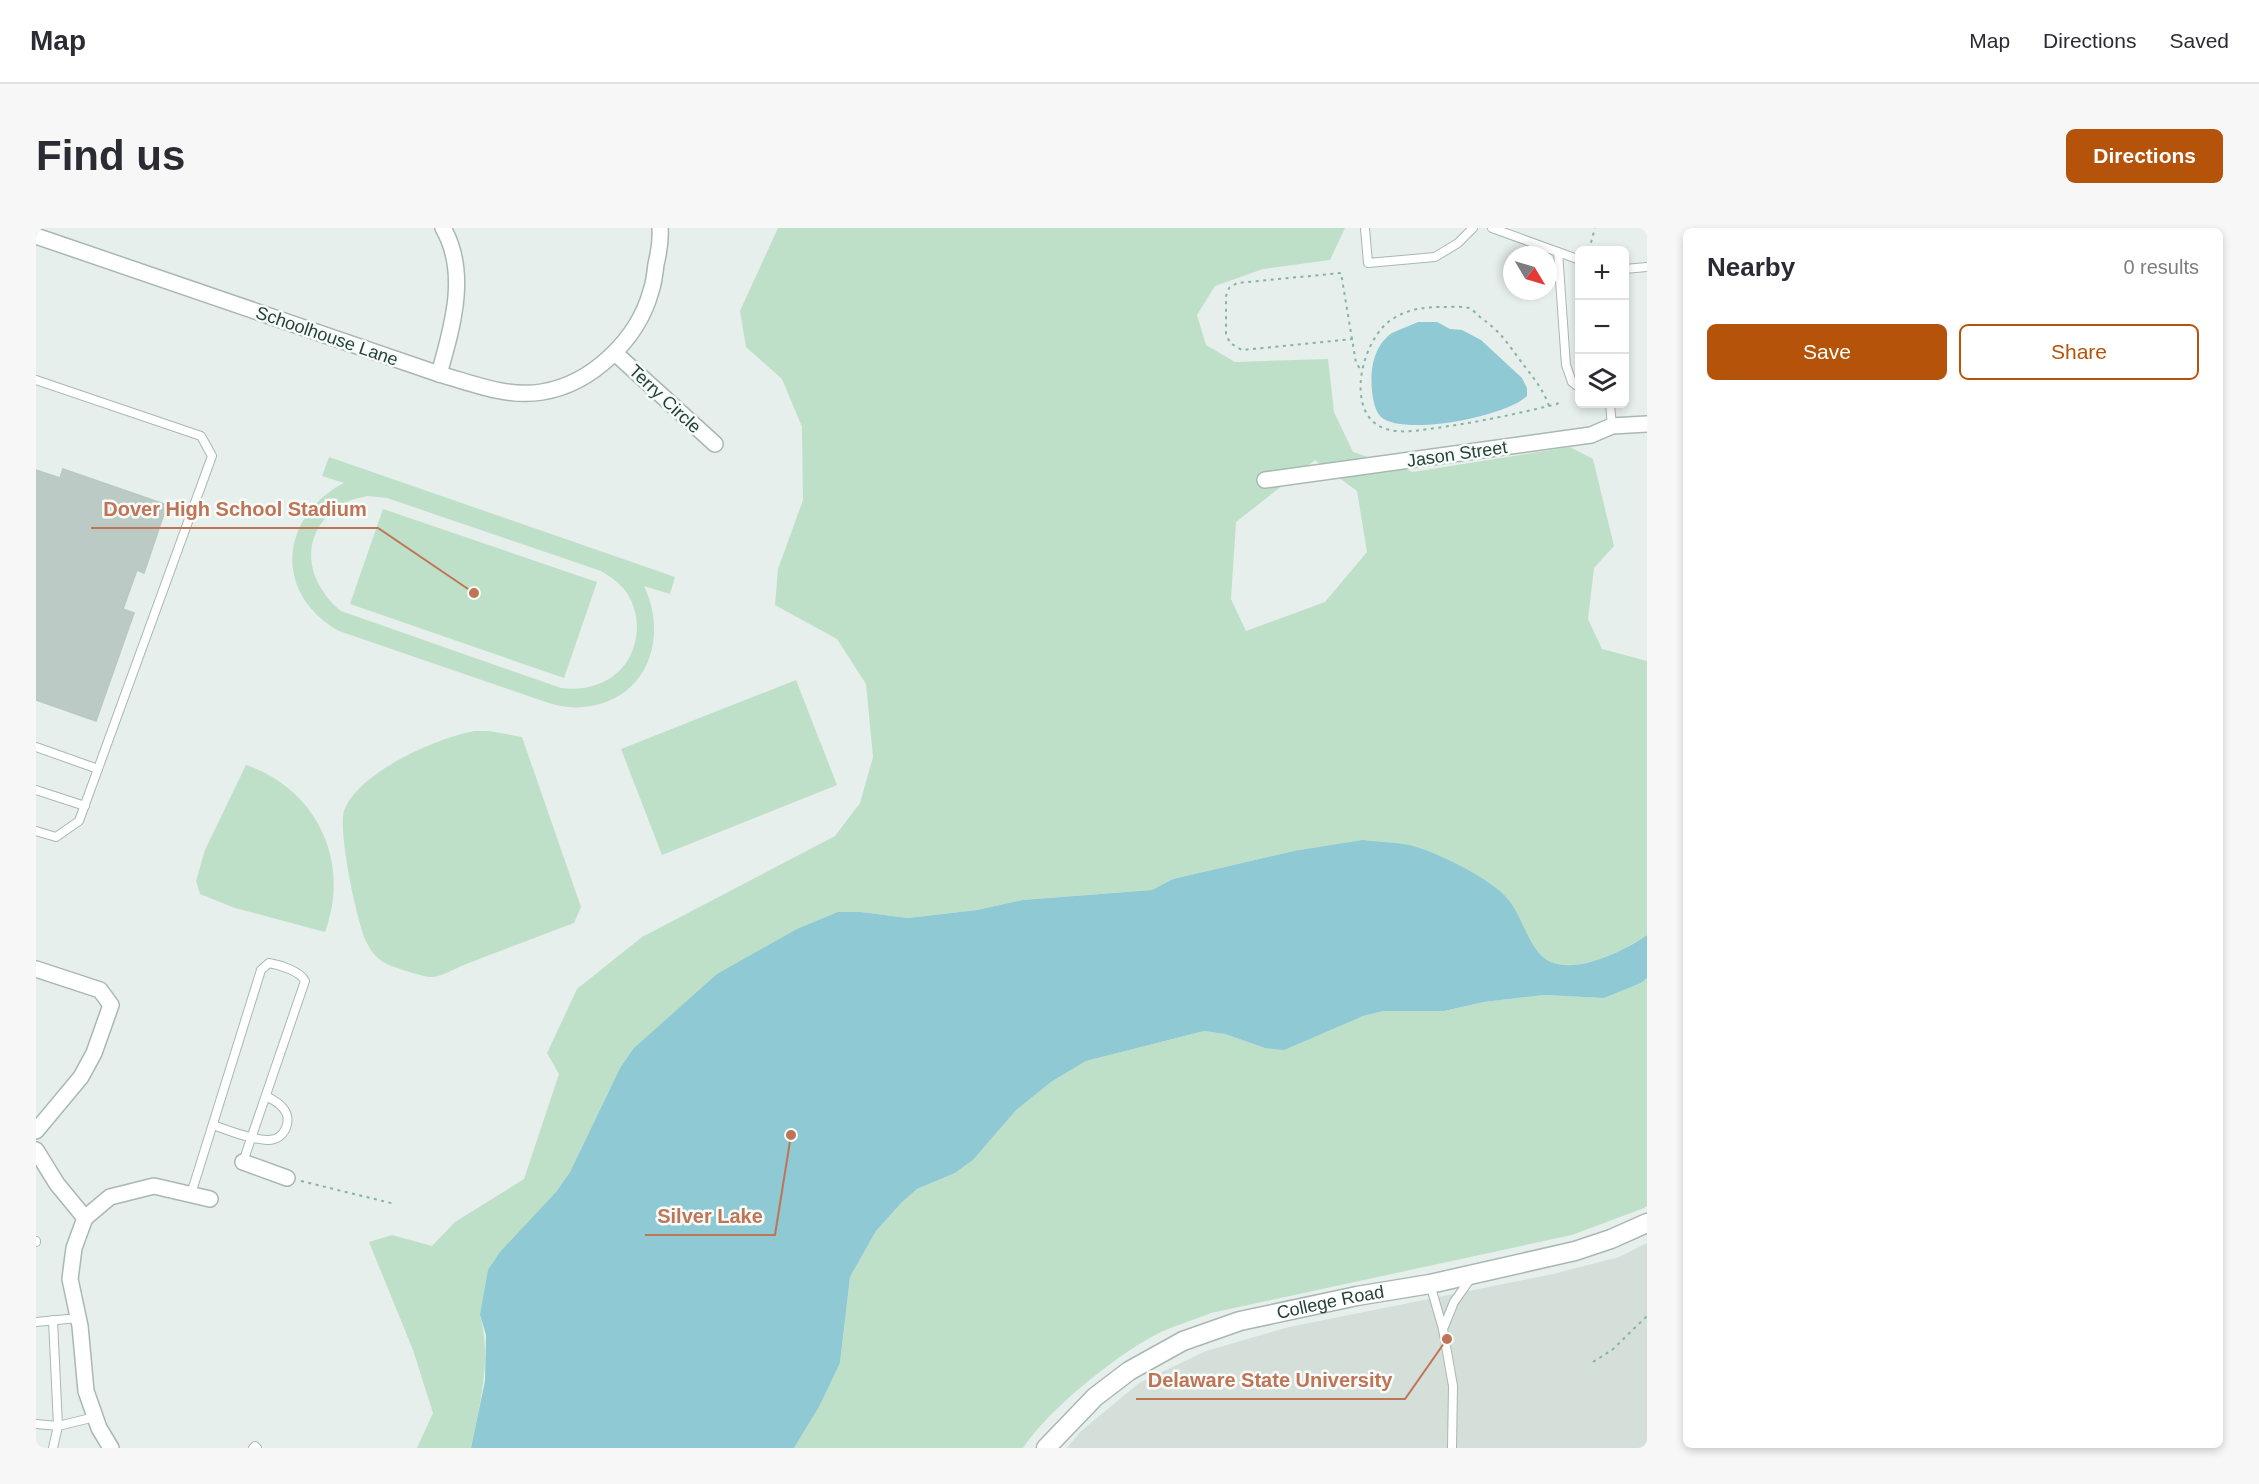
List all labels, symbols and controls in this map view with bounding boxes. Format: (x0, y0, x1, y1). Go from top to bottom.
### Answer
text: Map (30, 25, 86, 56)
text: Map (1969, 29, 2010, 52)
text: Directions (2043, 29, 2136, 52)
text: Saved (2169, 29, 2229, 52)
button: Directions (2066, 129, 2223, 183)
text: Find us (36, 132, 185, 179)
north arrow (1503, 246, 1557, 300)
map controls (1575, 246, 1629, 408)
button: + (1575, 246, 1629, 300)
text: Nearby (1707, 252, 1795, 282)
text: 0 results (2123, 256, 2199, 278)
button: − (1575, 300, 1629, 354)
street label: Schoolhouse Lane (253, 302, 401, 370)
button: Save (1707, 324, 1947, 380)
button: Share (1959, 324, 2199, 380)
button: layers (1575, 354, 1629, 408)
street label: Terry Circle (625, 361, 705, 437)
street label: Jason Street (1406, 437, 1508, 471)
callout: Dover High School Stadium (91, 490, 378, 528)
text: Dover High School Stadium (103, 498, 367, 520)
callout: Silver Lake (645, 1197, 775, 1235)
text: Silver Lake (657, 1205, 763, 1227)
street label: College Road (1275, 1282, 1385, 1323)
callout: Delaware State University (1136, 1361, 1405, 1399)
text: Delaware State University (1148, 1369, 1393, 1391)

